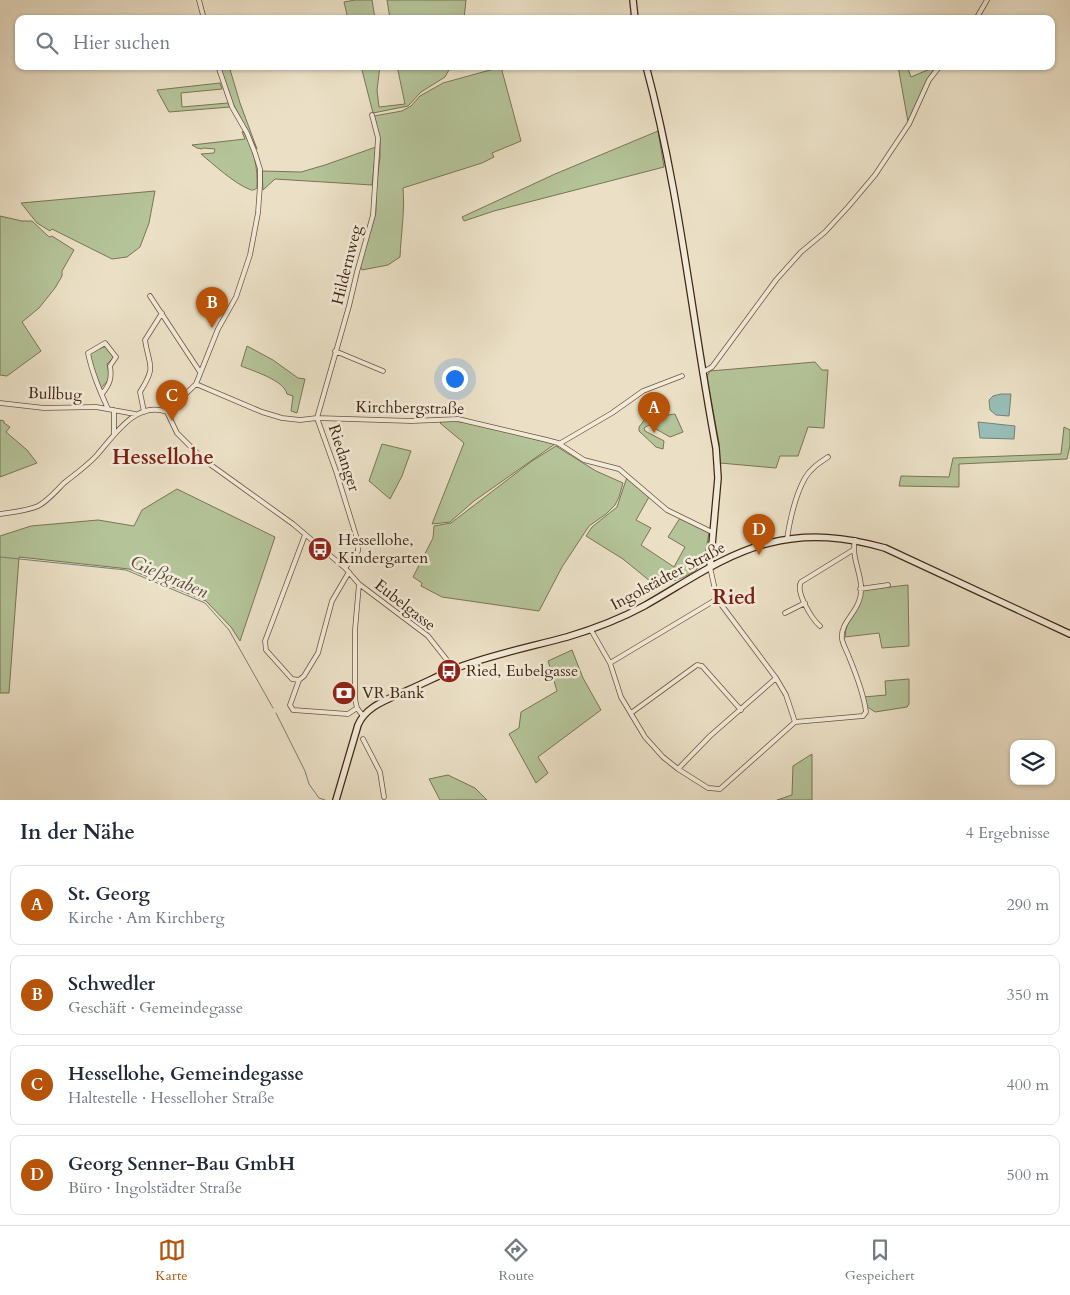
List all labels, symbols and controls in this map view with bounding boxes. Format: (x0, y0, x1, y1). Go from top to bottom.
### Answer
search box (15, 15, 1055, 70)
icon: search (33, 29, 61, 57)
text: Hier suchen (73, 30, 170, 56)
street label: Hildernweg (326, 223, 368, 307)
pin: B (196, 287, 228, 328)
your location (442, 366, 468, 392)
pin: C (156, 380, 188, 421)
street label: Bullbug (28, 382, 82, 406)
pin: A (638, 392, 670, 433)
street label: Kirchbergstraße (355, 396, 465, 420)
street label: Riedanger (323, 422, 365, 495)
district label: Hessellohe (112, 443, 214, 472)
pin: D (743, 514, 775, 555)
place label: Hessellohe, Kindergarten (338, 529, 428, 569)
bus stop icon: Hessellohe, Kindergarten (307, 536, 333, 562)
street label: Ingolstädter Straße (607, 536, 729, 616)
water label: Gießgraben (126, 549, 212, 605)
street label: Eubelgasse (370, 574, 440, 636)
district label: Ried (712, 583, 756, 612)
bus stop icon: Ried, Eubelgasse (436, 658, 462, 684)
place label: Ried, Eubelgasse (466, 660, 578, 682)
bank icon: VR Bank (331, 680, 357, 706)
place label: VR Bank (362, 682, 425, 704)
map controls (1010, 740, 1055, 785)
button: layers (1010, 740, 1055, 785)
text: In der Nähe (20, 818, 135, 847)
text: 4 Ergebnisse (965, 822, 1050, 844)
text: St. Georg (68, 881, 150, 907)
text: A (31, 894, 43, 916)
text: 290 m (1007, 894, 1049, 916)
text: Kirche · Am Kirchberg (68, 907, 224, 929)
text: Schwedler (68, 971, 155, 997)
text: B (31, 984, 43, 1006)
text: 350 m (1007, 984, 1049, 1006)
text: Geschäft · Gemeindegasse (68, 997, 243, 1019)
text: Hessellohe, Gemeindegasse (68, 1061, 304, 1087)
text: C (31, 1074, 43, 1096)
text: 400 m (1007, 1074, 1049, 1096)
text: Haltestelle · Hesselloher Straße (68, 1087, 275, 1109)
text: Georg Senner-Bau GmbH (68, 1151, 295, 1177)
text: D (30, 1164, 44, 1186)
text: 500 m (1007, 1164, 1049, 1186)
text: Büro · Ingolstädter Straße (68, 1177, 242, 1199)
tab: Karte (155, 1236, 188, 1285)
tab: Route (498, 1236, 534, 1285)
tab: Gespeichert (845, 1236, 915, 1285)

